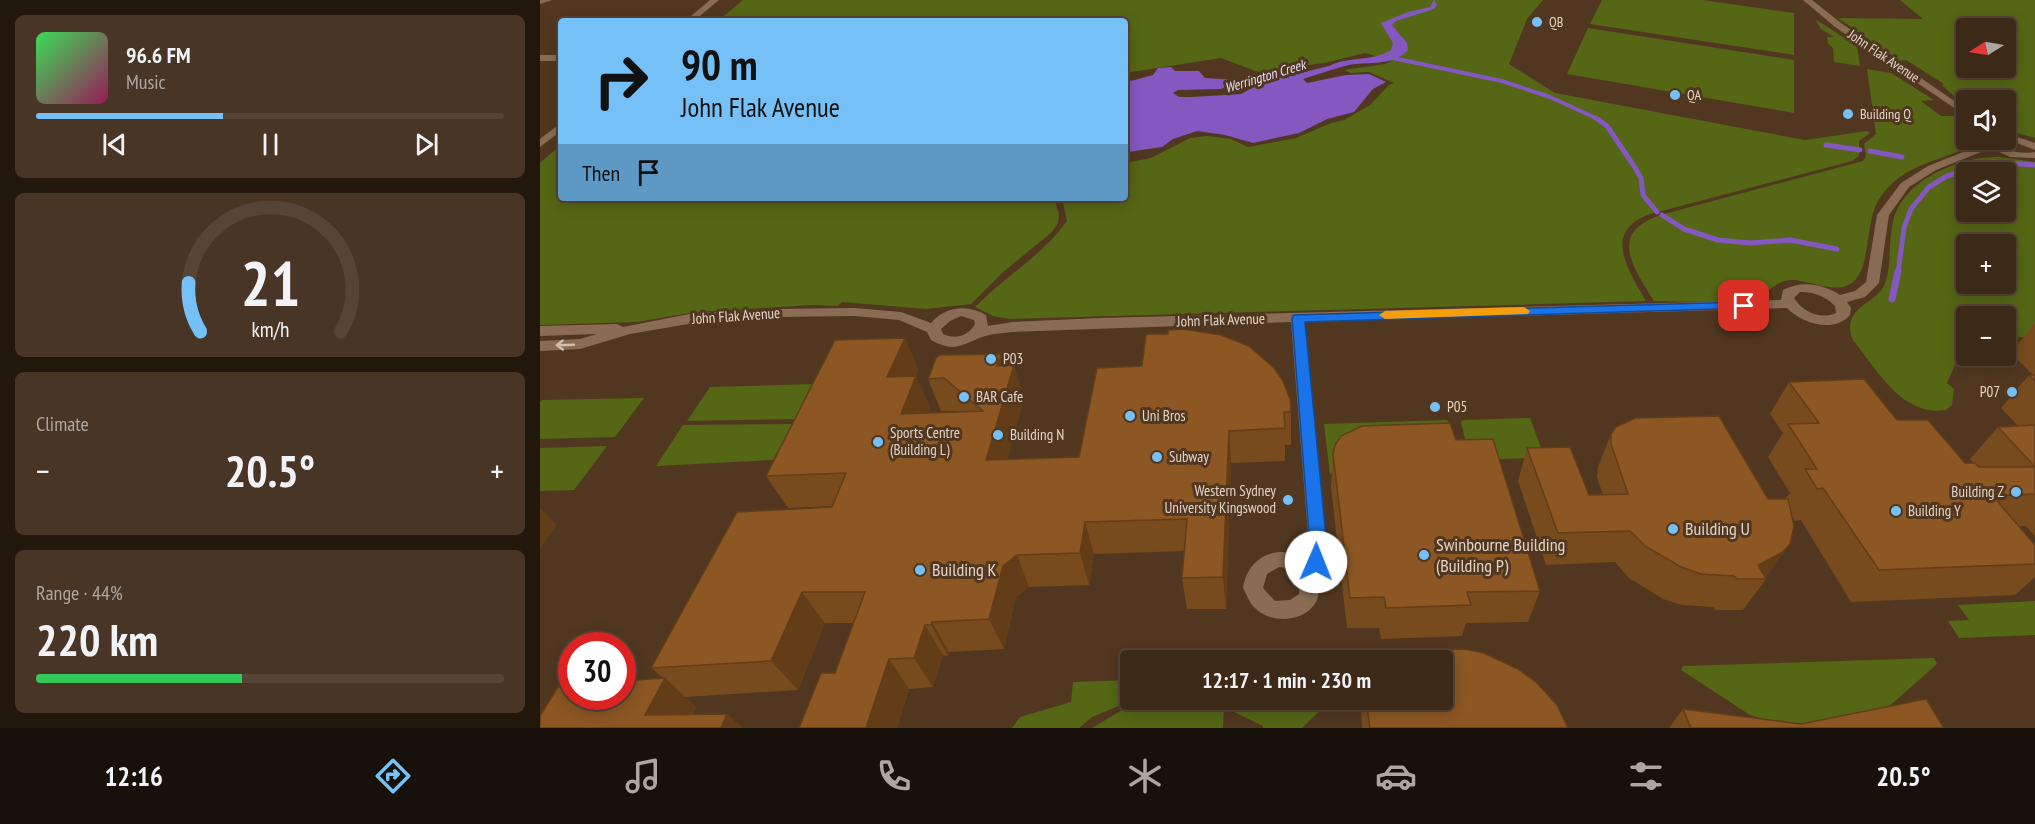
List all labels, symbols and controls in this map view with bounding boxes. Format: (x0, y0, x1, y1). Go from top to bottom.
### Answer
place label: QB (1549, 13, 1563, 31)
marker: QB (1530, 15, 1544, 29)
north arrow (1956, 18, 2016, 78)
map controls (1956, 18, 2016, 366)
street label: John Flak Avenue (1844, 25, 1923, 87)
text: 90 m (681, 37, 758, 92)
text: 96.6 FM (126, 41, 191, 69)
icon: right (582, 42, 660, 120)
water label: Werrington Creek (1222, 55, 1309, 97)
text: Music (126, 69, 166, 95)
place label: QA (1687, 86, 1701, 104)
marker: QA (1668, 88, 1682, 102)
text: John Flak Avenue (681, 90, 840, 124)
button: sound (1956, 90, 2016, 150)
place label: Building Q (1860, 105, 1911, 123)
marker: Building Q (1841, 107, 1855, 121)
icon: previous (98, 128, 131, 161)
icon: pause (254, 128, 287, 161)
icon: next (410, 128, 443, 161)
icon: arrive (632, 156, 665, 189)
text: Then (582, 159, 620, 187)
button: layers (1956, 162, 2016, 222)
button: + (1956, 234, 2016, 294)
text: 21 (240, 242, 300, 323)
pin (1718, 280, 1769, 331)
icon: arrive (1727, 289, 1760, 322)
street label: John Flak Avenue (690, 303, 781, 328)
button: − (1956, 306, 2016, 366)
street label: John Flak Avenue (1176, 308, 1265, 331)
text: km/h (251, 315, 289, 343)
one-way arrow (555, 339, 575, 351)
place label: P03 (1003, 349, 1023, 368)
marker: P03 (984, 352, 998, 366)
place label: P07 (1980, 382, 2000, 401)
marker: P07 (2005, 385, 2019, 399)
place label: BAR Cafe (976, 387, 1023, 406)
marker: BAR Cafe (957, 390, 971, 404)
place label: P05 (1447, 397, 1467, 416)
marker: P05 (1428, 400, 1442, 414)
place label: Uni Bros (1142, 406, 1186, 425)
marker: Uni Bros (1123, 409, 1137, 423)
text: Climate (36, 411, 89, 437)
place label: Sports Centre (Building L) (890, 423, 960, 459)
place label: Building N (1010, 425, 1064, 444)
marker: Building N (991, 428, 1005, 442)
marker: Sports Centre (Building L) (871, 435, 885, 449)
text: 20.5° (225, 441, 315, 499)
place label: Subway (1169, 447, 1209, 466)
text: − (36, 449, 50, 492)
text: + (490, 449, 504, 492)
marker: Subway (1150, 450, 1164, 464)
place label: Western Sydney University Kingswood (1165, 481, 1276, 517)
place label: Building Z (1951, 482, 2004, 501)
marker: Building Z (2009, 485, 2023, 499)
marker: Western Sydney University Kingswood (1281, 493, 1295, 507)
place label: Building Y (1908, 501, 1961, 520)
marker: Building Y (1889, 504, 1903, 518)
place label: Building U (1685, 517, 1750, 540)
marker: Building U (1666, 522, 1680, 536)
position arrow (1284, 530, 1348, 594)
place label: Swinbourne Building (Building P) (1436, 533, 1565, 577)
marker: Swinbourne Building (Building P) (1417, 548, 1431, 562)
place label: Building K (932, 558, 997, 581)
marker: Building K (913, 563, 927, 577)
text: Range · 44% (36, 580, 123, 606)
text: 220 km (36, 610, 158, 668)
speed limit sign: 30 (558, 632, 636, 710)
text: 12:17 · 1 min · 230 m (1202, 666, 1371, 694)
icon: directions (372, 755, 414, 797)
icon: music (622, 755, 664, 797)
icon: phone (873, 755, 915, 797)
icon: climate (1124, 755, 1166, 797)
icon: car (1375, 755, 1417, 797)
icon: filters (1625, 755, 1667, 797)
text: 12:16 (104, 759, 163, 793)
text: 20.5° (1876, 759, 1931, 793)

